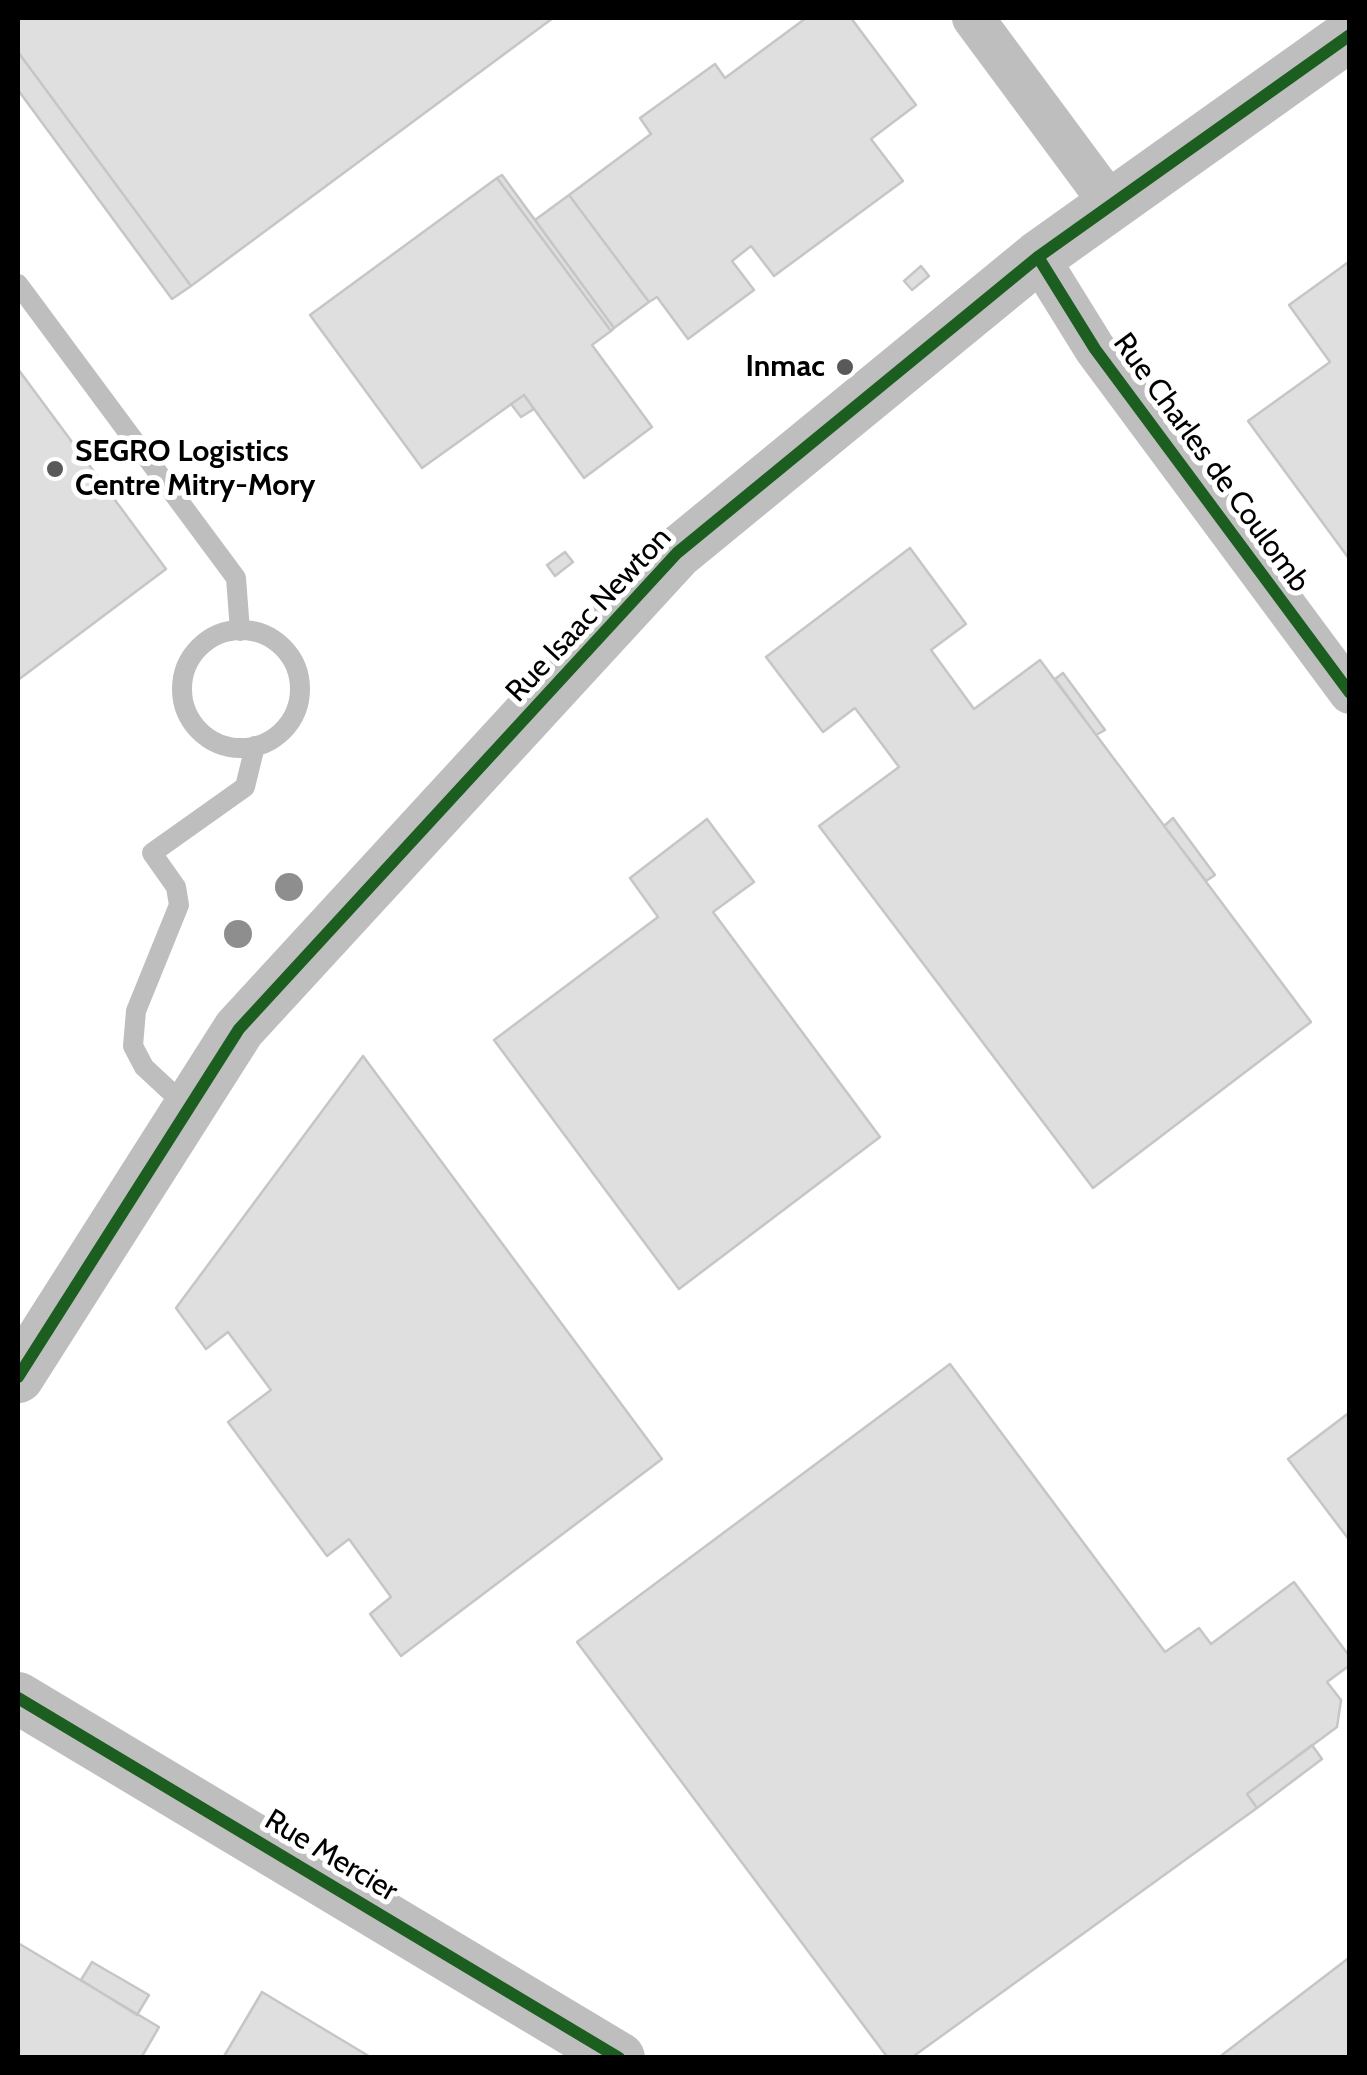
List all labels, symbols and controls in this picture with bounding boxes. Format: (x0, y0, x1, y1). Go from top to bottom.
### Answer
street label: Rue Charles de Coulomb (1105, 327, 1317, 599)
place label: Inmac (746, 349, 825, 385)
marker: Inmac (834, 356, 856, 378)
place label: SEGRO Logistics Centre Mitry-Mory (75, 434, 315, 504)
marker: SEGRO Logistics Centre Mitry-Mory (44, 458, 66, 480)
street label: Rue Isaac Newton (499, 520, 679, 710)
street label: Rue Mercier (258, 1802, 404, 1910)

